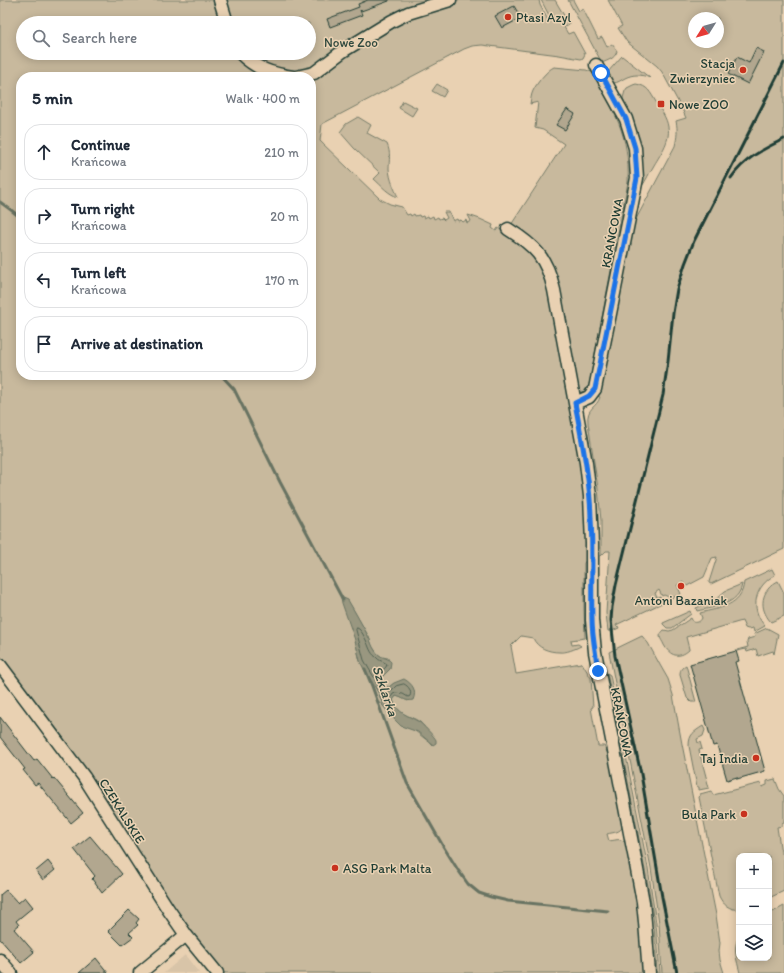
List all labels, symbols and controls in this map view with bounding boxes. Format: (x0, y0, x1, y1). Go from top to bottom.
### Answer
place label: Ptasi Azyl (516, 10, 572, 25)
marker: Ptasi Azyl (503, 12, 513, 22)
north arrow (688, 12, 724, 48)
search box (16, 16, 316, 60)
icon: search (30, 27, 52, 49)
text: Search here (62, 29, 137, 47)
park label: Nowe Zoo (324, 35, 378, 50)
place label: Stacja Zwierzyniec (670, 56, 736, 86)
route start (592, 64, 610, 82)
marker: Stacja Zwierzyniec (738, 65, 748, 75)
text: 5 min (32, 88, 72, 108)
text: Walk · 400 m (226, 91, 300, 106)
place label: Nowe ZOO (669, 97, 729, 112)
marker: Nowe ZOO (656, 99, 666, 109)
text: Continue (71, 136, 130, 154)
icon: ahead (33, 141, 55, 163)
text: 210 m (264, 145, 299, 160)
text: Krańcowa (71, 154, 127, 169)
street label: KRAŃCOWA (598, 196, 626, 269)
text: Turn right (71, 200, 135, 218)
icon: right (33, 205, 55, 227)
text: 20 m (270, 209, 299, 224)
text: Krańcowa (71, 218, 127, 233)
text: Turn left (71, 264, 126, 282)
icon: left (33, 269, 55, 291)
text: 170 m (265, 273, 299, 288)
text: Krańcowa (71, 282, 127, 297)
icon: arrive (33, 333, 55, 355)
text: Arrive at destination (71, 335, 203, 353)
marker: Antoni Bazaniak (676, 581, 686, 591)
place label: Antoni Bazaniak (635, 593, 728, 608)
route end (589, 662, 607, 680)
water label: Szklarka (368, 663, 402, 720)
street label: KRAŃCOWA (608, 686, 636, 759)
place label: Taj India (700, 751, 748, 766)
marker: Taj India (751, 753, 761, 763)
street label: CZEKALSKIE (96, 776, 148, 846)
place label: Bula Park (682, 807, 736, 822)
marker: Bula Park (739, 809, 749, 819)
map controls (736, 853, 772, 961)
button: + (736, 853, 772, 889)
place label: ASG Park Malta (343, 861, 432, 876)
marker: ASG Park Malta (330, 863, 340, 873)
button: − (736, 889, 772, 925)
button: layers (736, 925, 772, 961)

